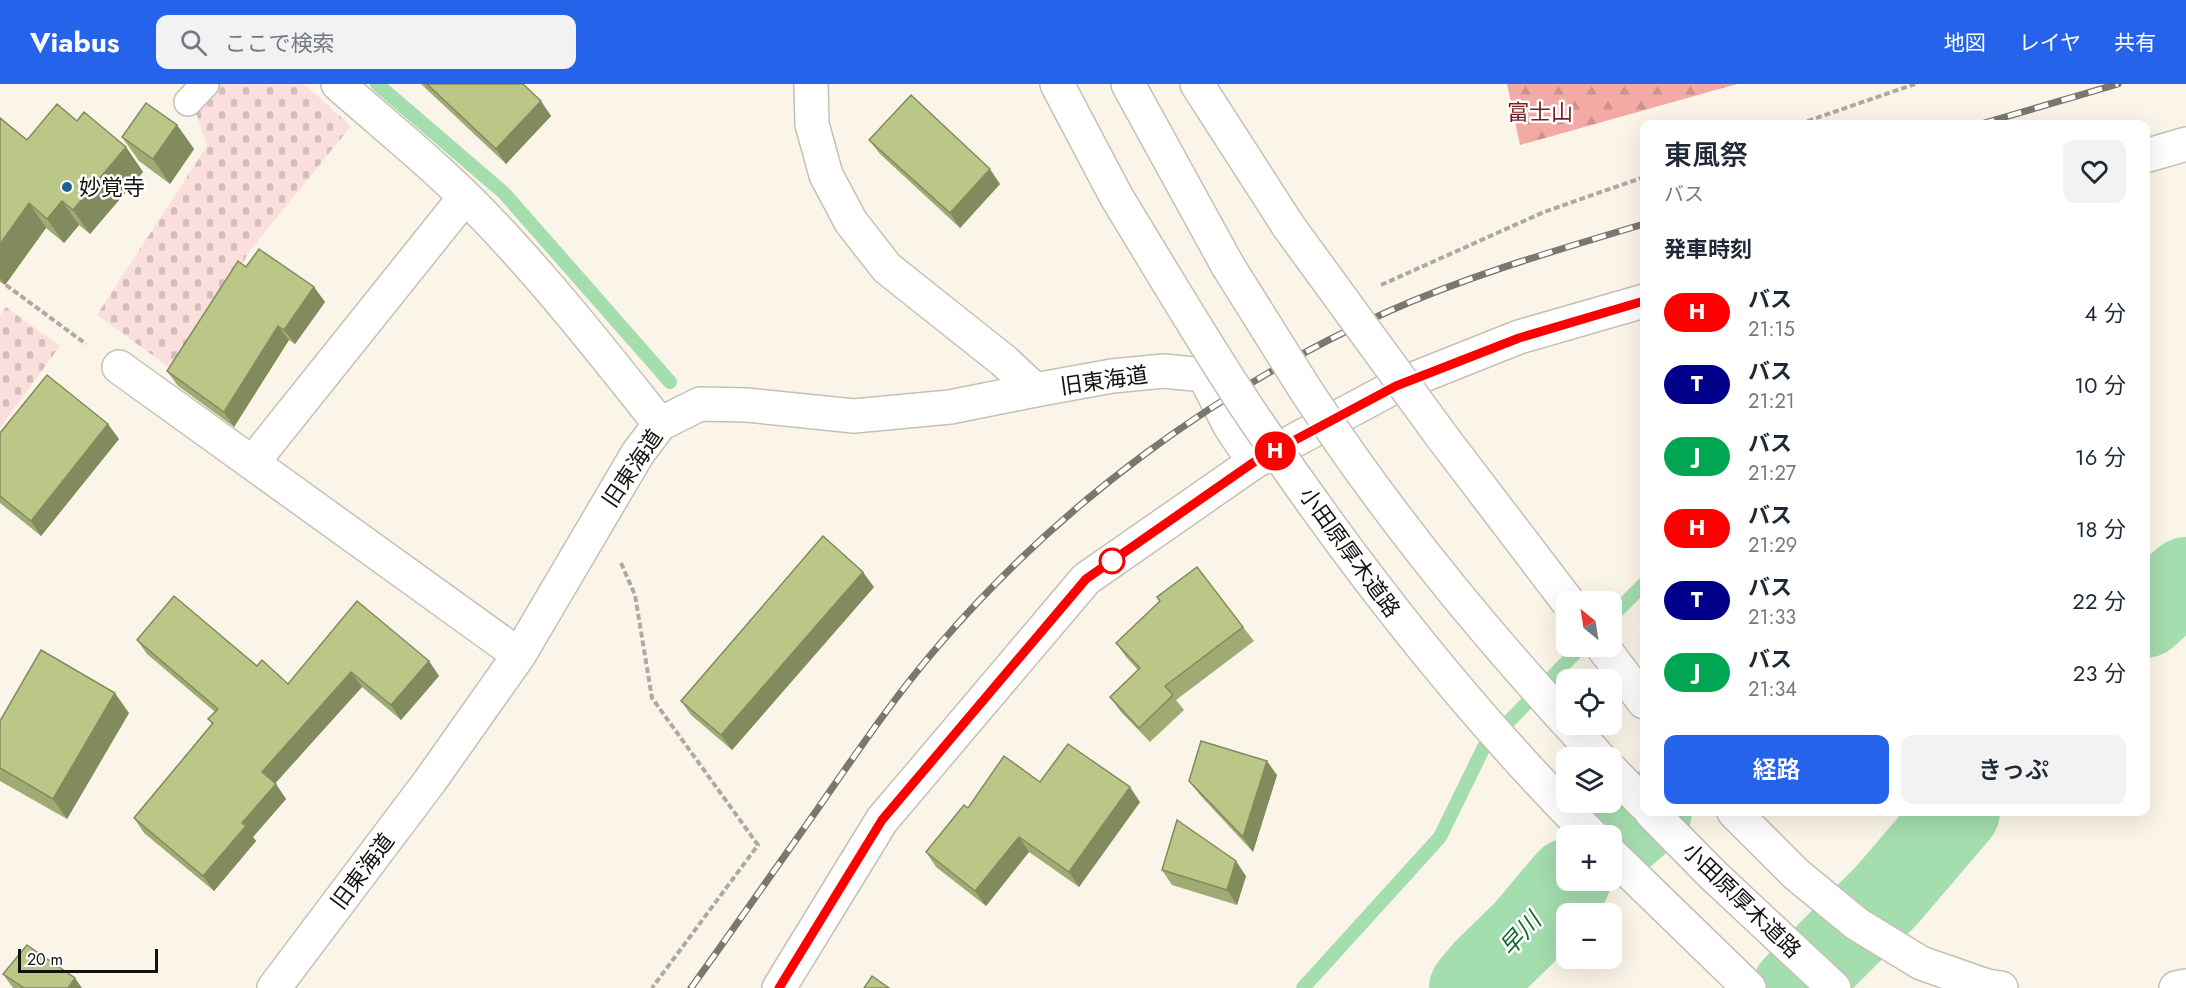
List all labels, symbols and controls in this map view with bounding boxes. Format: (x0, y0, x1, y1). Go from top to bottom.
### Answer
search box (156, 15, 576, 69)
text: Viabus (30, 22, 120, 63)
icon: search (177, 26, 210, 59)
text: ここで検索 (225, 27, 335, 59)
text: 地図 (1944, 28, 1986, 58)
text: レイヤ (2019, 28, 2081, 58)
text: 共有 (2114, 28, 2156, 58)
park label: 富士山 (1507, 96, 1573, 128)
text: 東風祭 (1664, 135, 1748, 176)
button: heart (2063, 140, 2126, 203)
place label: 妙覚寺 (79, 171, 145, 203)
marker: 妙覚寺 (60, 180, 74, 194)
text: バス (1664, 180, 1704, 209)
text: 発車時刻 (1664, 233, 1752, 265)
text: バス (1748, 283, 1792, 315)
text: H (1689, 297, 1705, 327)
text: 4 分 (2085, 297, 2126, 329)
text: 21:15 (1748, 315, 1795, 344)
text: バス (1748, 355, 1792, 387)
street label: 旧東海道 (1058, 358, 1150, 402)
text: T (1691, 369, 1703, 399)
text: 10 分 (2074, 369, 2126, 401)
text: 21:21 (1748, 387, 1795, 416)
street label: 旧東海道 (594, 423, 670, 513)
text: バス (1748, 427, 1792, 459)
line badge: H (1256, 432, 1294, 470)
text: H (1267, 436, 1283, 466)
text: J (1694, 441, 1700, 471)
text: 16 分 (2075, 441, 2126, 473)
text: 21:27 (1748, 459, 1796, 488)
street label: 小田原厚木道路 (1292, 480, 1408, 624)
text: バス (1748, 499, 1792, 531)
text: H (1689, 513, 1705, 543)
text: 18 分 (2075, 513, 2126, 545)
text: 21:29 (1748, 531, 1797, 560)
unlabelled marker (1099, 548, 1125, 574)
text: バス (1748, 571, 1792, 603)
text: T (1691, 585, 1703, 615)
text: 22 分 (2072, 585, 2126, 617)
north arrow (1556, 591, 1622, 657)
map controls (1556, 591, 1622, 969)
text: 21:33 (1748, 603, 1796, 632)
text: バス (1748, 643, 1792, 675)
text: J (1694, 657, 1700, 687)
text: 23 分 (2073, 657, 2126, 689)
button: locate (1556, 669, 1622, 735)
text: 21:34 (1748, 675, 1797, 704)
button: 経路 (1664, 735, 1889, 804)
button: きっぷ (1901, 735, 2126, 804)
button: layers (1556, 747, 1622, 813)
button: + (1556, 825, 1622, 891)
street label: 旧東海道 (323, 826, 401, 916)
street label: 小田原厚木道路 (1675, 835, 1809, 965)
water label: 早川 (1491, 902, 1551, 964)
button: − (1556, 903, 1622, 969)
scale bar (18, 946, 158, 974)
text: 20 m (27, 948, 63, 971)

